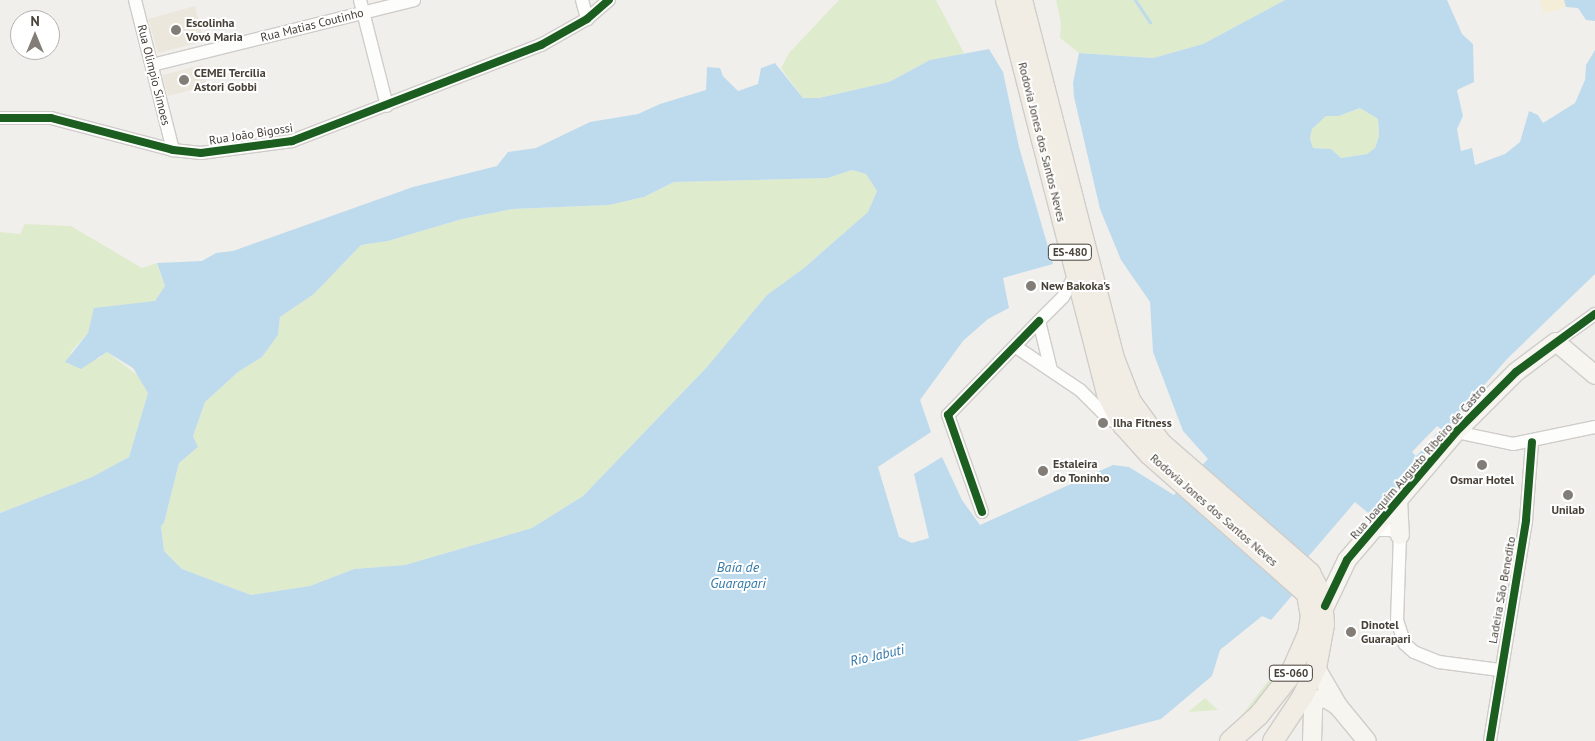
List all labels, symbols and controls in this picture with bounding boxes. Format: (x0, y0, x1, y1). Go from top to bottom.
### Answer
street label: Rua Matias Coutinho (259, 5, 365, 45)
north arrow (10, 10, 60, 60)
text: N (30, 12, 40, 30)
place label: Escolinha Vovó Maria (186, 16, 243, 44)
street label: Rua Olimpio Simoes (134, 23, 174, 127)
marker: Escolinha Vovó Maria (170, 24, 182, 36)
street label: Rodovia Jones dos Santos Neves (1015, 61, 1069, 223)
place label: CEMEI Tercilia Astori Gobbi (194, 66, 266, 94)
marker: CEMEI Tercilia Astori Gobbi (178, 74, 190, 86)
street label: Rua João Bigossi (208, 120, 294, 148)
road number: ES-480 (1048, 243, 1092, 260)
place label: New Bakoka's (1041, 279, 1110, 293)
marker: New Bakoka's (1025, 280, 1037, 292)
street label: Rua Joaquim Augusto Ribeiro de Castro (1347, 382, 1489, 542)
place label: Ilha Fitness (1113, 416, 1172, 430)
marker: Ilha Fitness (1097, 417, 1109, 429)
street label: Rodovia Jones dos Santos Neves (1147, 451, 1281, 569)
place label: Estaleira do Toninho (1053, 457, 1110, 485)
marker: Osmar Hotel (1476, 459, 1488, 471)
marker: Estaleira do Toninho (1037, 465, 1049, 477)
place label: Osmar Hotel (1450, 473, 1514, 487)
marker: Unilab (1562, 489, 1574, 501)
place label: Unilab (1551, 503, 1585, 517)
street label: Ladeira São Benedito (1485, 535, 1519, 645)
water label: Baía de Guarapari (710, 559, 766, 592)
place label: Dinotel Guarapari (1361, 618, 1411, 646)
marker: Dinotel Guarapari (1345, 626, 1357, 638)
water label: Rio Jabuti (848, 641, 906, 669)
road number: ES-060 (1268, 664, 1314, 681)

